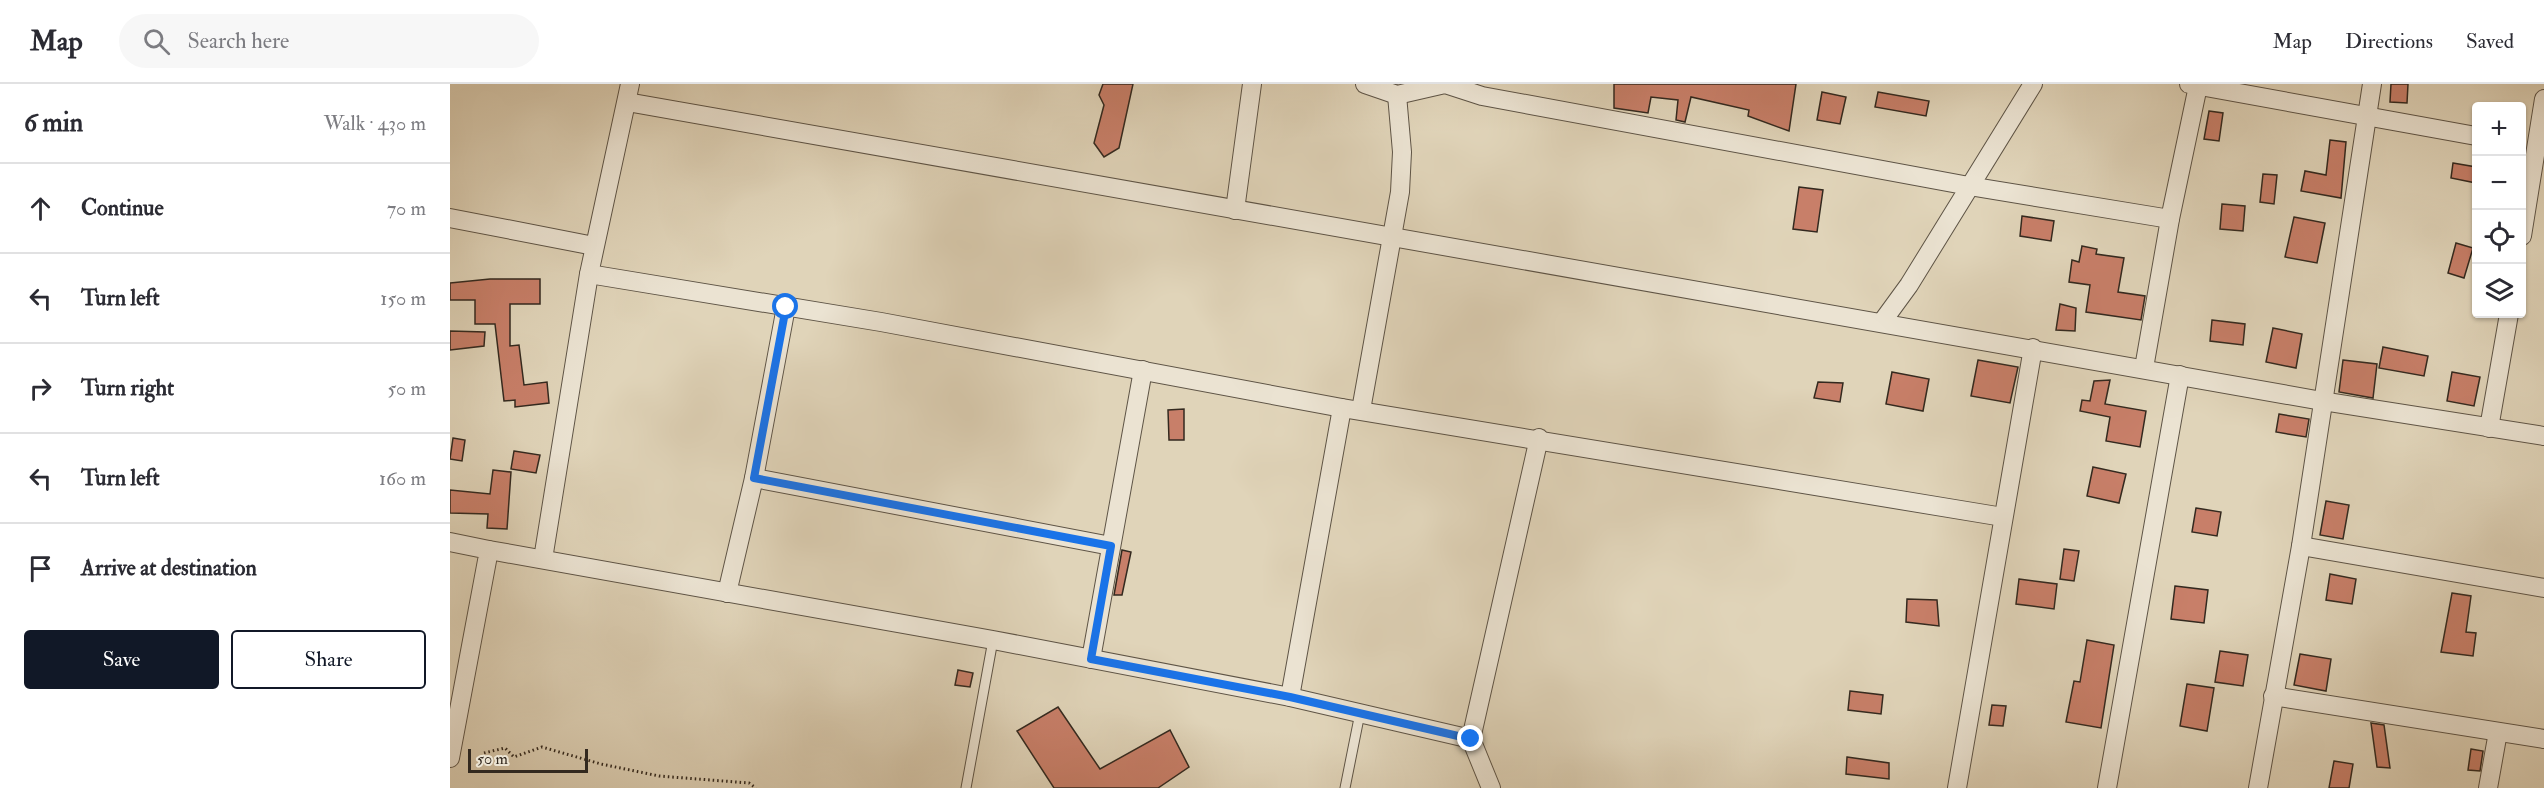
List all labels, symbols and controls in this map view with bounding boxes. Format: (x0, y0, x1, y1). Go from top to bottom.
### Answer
search box (119, 14, 539, 68)
text: Map (30, 24, 83, 59)
icon: search (140, 25, 173, 58)
text: Search here (188, 27, 289, 55)
text: Map (2272, 28, 2312, 55)
text: Directions (2345, 28, 2433, 55)
text: Saved (2466, 28, 2514, 55)
map controls (2472, 102, 2526, 318)
button: + (2472, 102, 2526, 156)
text: 6 min (24, 107, 83, 139)
text: Walk · 430 m (324, 111, 426, 136)
button: − (2472, 156, 2526, 210)
icon: ahead (24, 192, 57, 225)
text: Continue (81, 194, 164, 222)
text: 70 m (387, 196, 426, 221)
button: locate (2472, 210, 2526, 264)
button: layers (2472, 264, 2526, 318)
icon: left (24, 282, 57, 315)
text: Turn left (81, 284, 160, 312)
text: 150 m (380, 286, 426, 311)
route start (772, 293, 798, 319)
icon: right (24, 372, 57, 405)
text: Turn right (81, 374, 174, 402)
text: 50 m (387, 376, 426, 401)
icon: left (24, 462, 57, 495)
text: Turn left (81, 464, 160, 492)
text: 160 m (379, 466, 426, 491)
icon: arrive (24, 552, 57, 585)
text: Arrive at destination (81, 554, 257, 582)
button: Save (24, 630, 219, 689)
button: Share (231, 630, 426, 689)
route end (1457, 725, 1483, 751)
scale bar (468, 746, 588, 774)
text: 50 m (477, 749, 508, 769)

